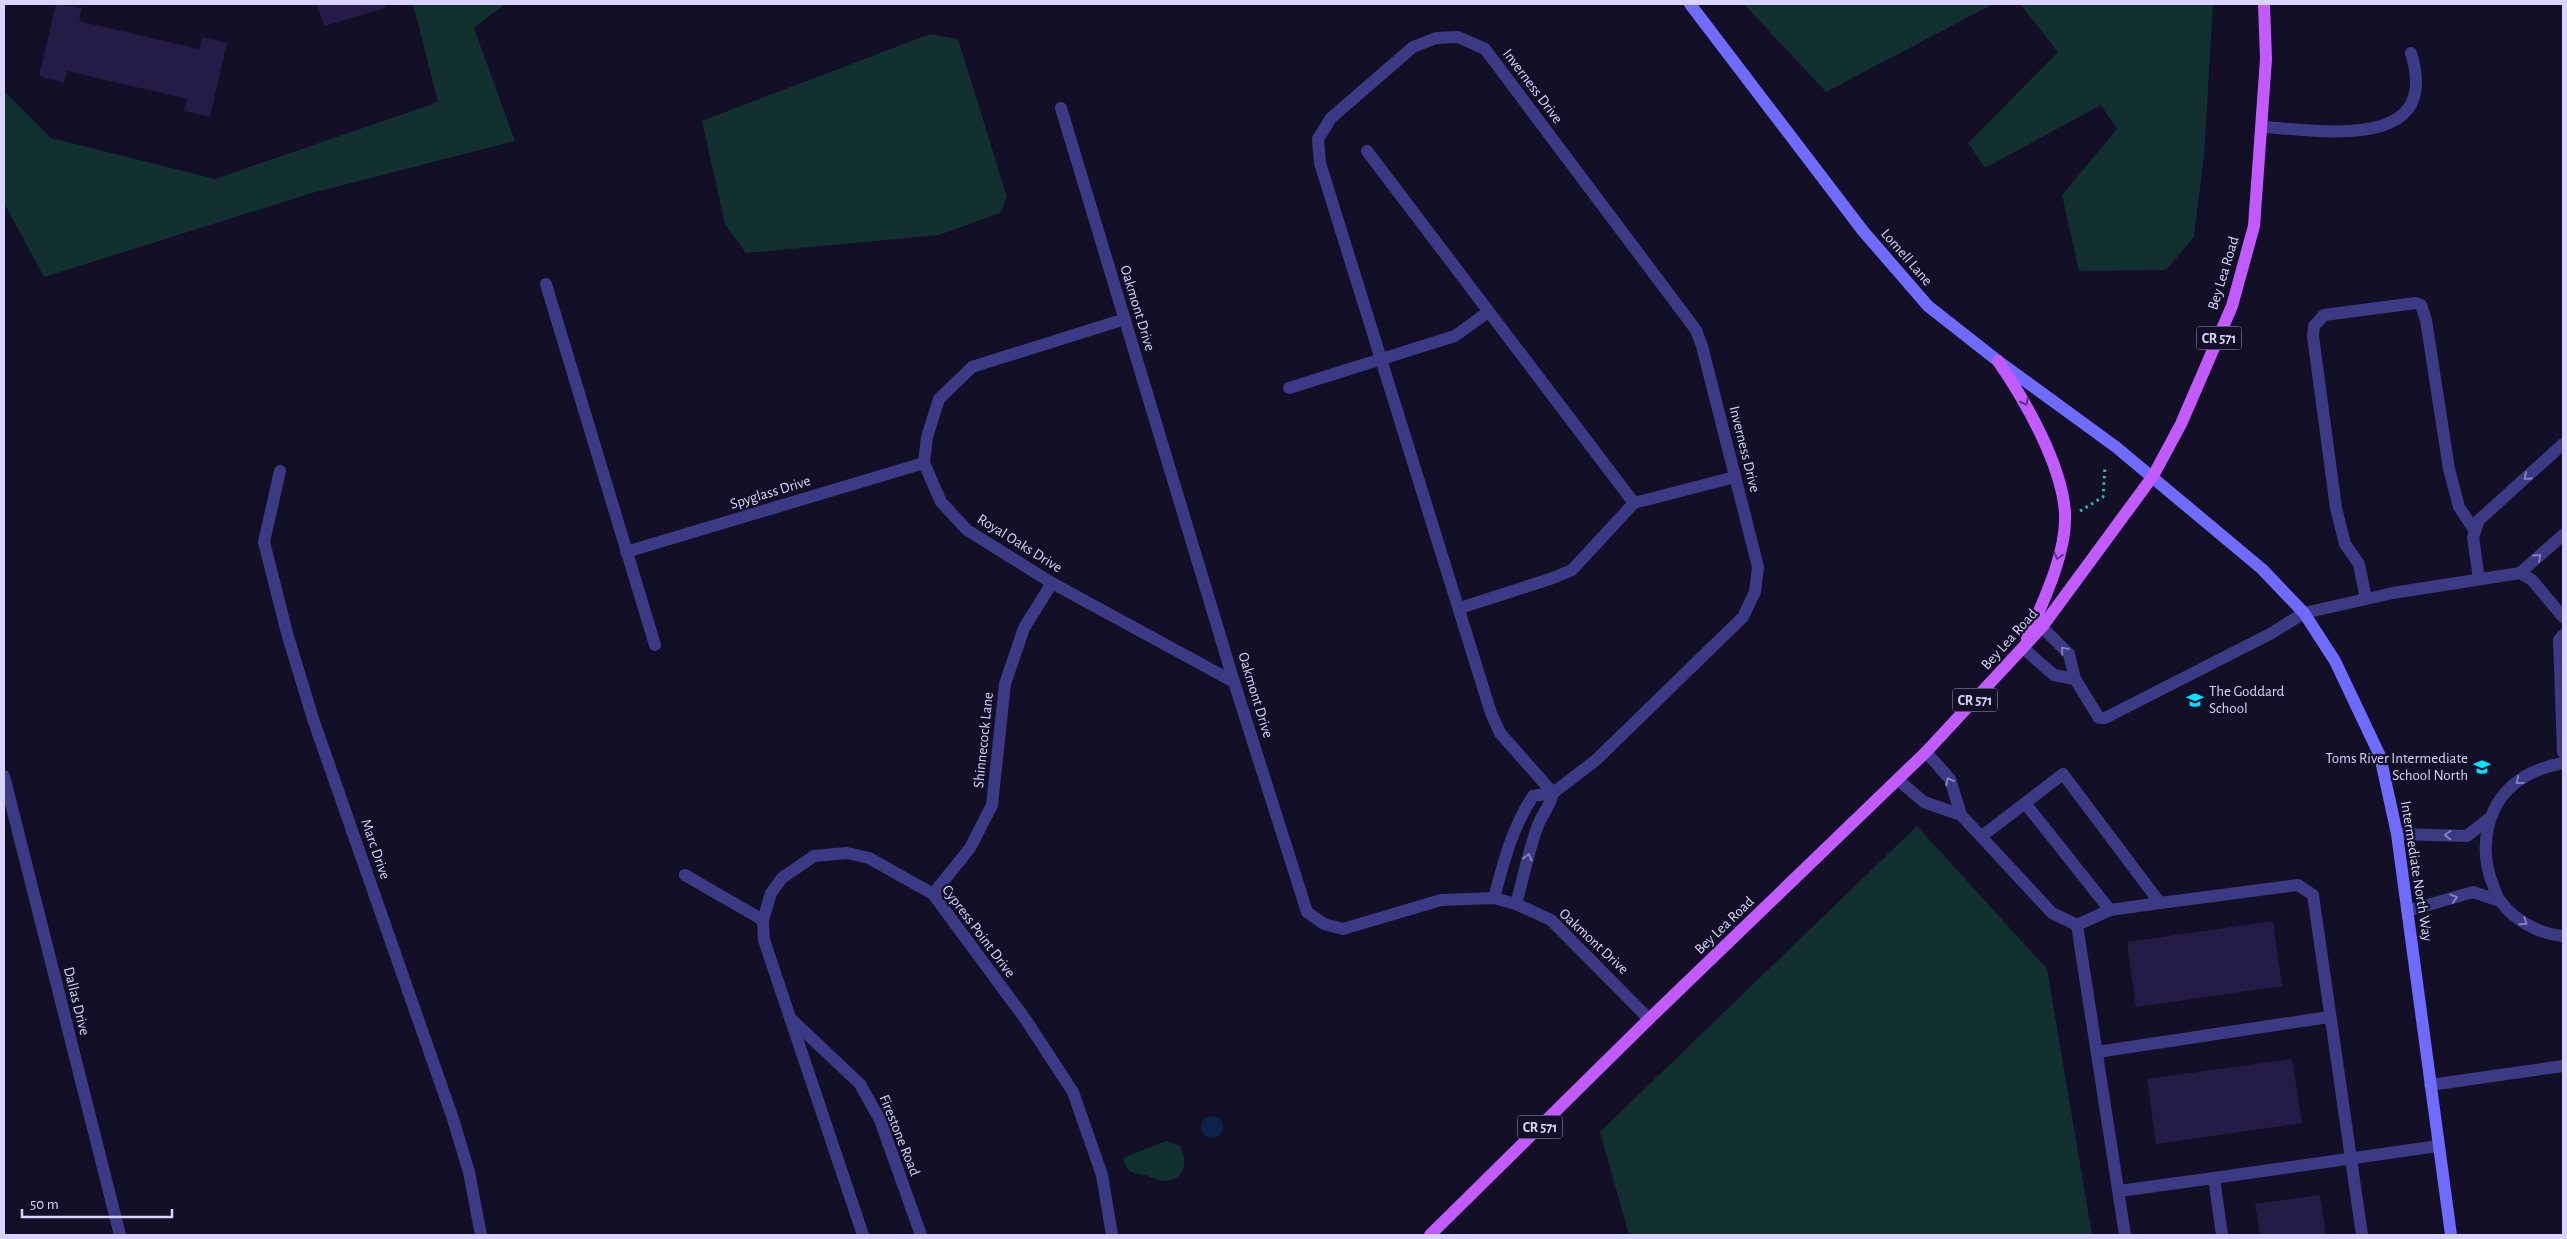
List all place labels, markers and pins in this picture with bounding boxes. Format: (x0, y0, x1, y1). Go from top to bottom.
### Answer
place label: The Goddard School (2209, 684, 2285, 716)
school or university icon: The Goddard School (2185, 690, 2205, 710)
place label: Toms River Intermediate School North (2325, 751, 2468, 783)
school or university icon: Toms River Intermediate School North (2472, 757, 2492, 777)

